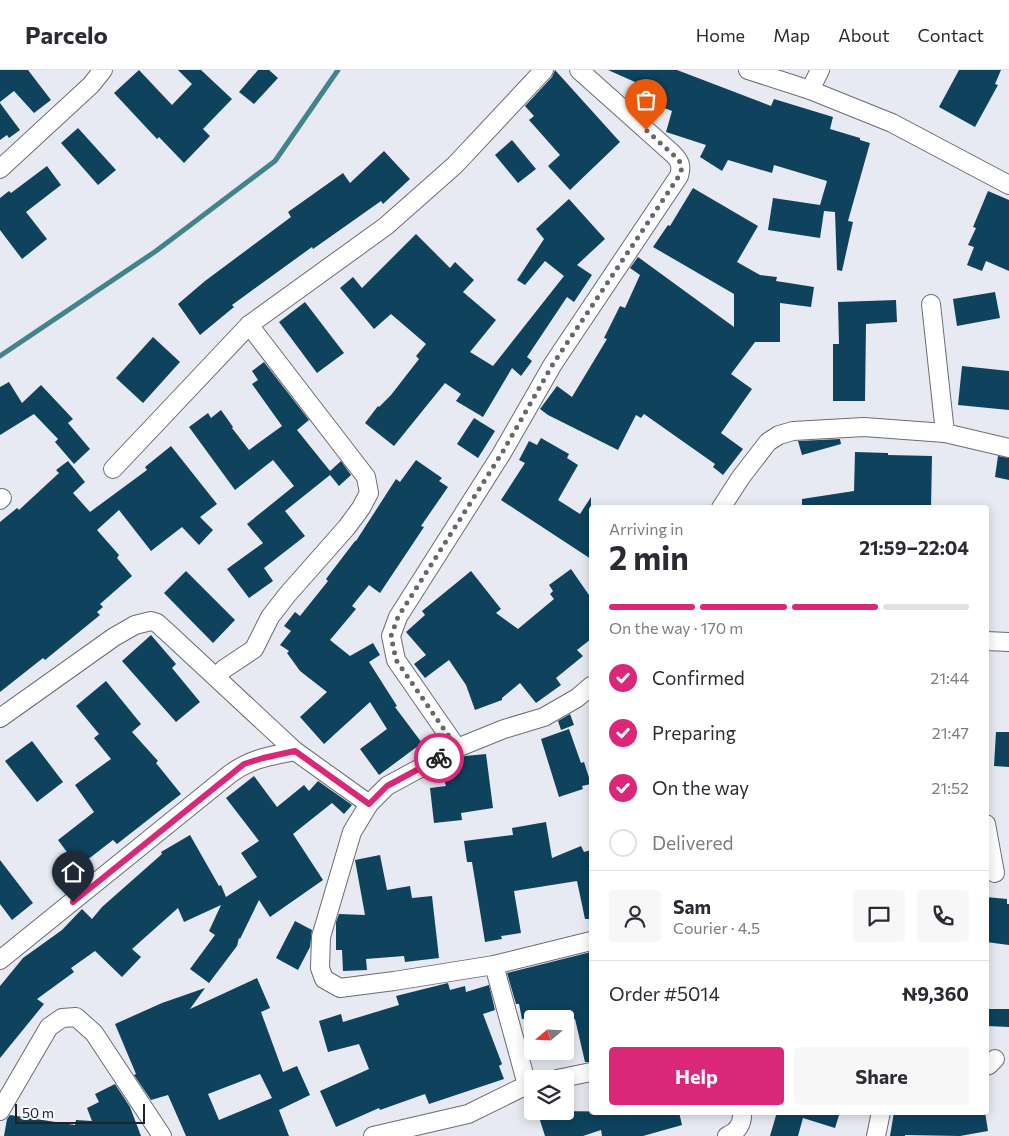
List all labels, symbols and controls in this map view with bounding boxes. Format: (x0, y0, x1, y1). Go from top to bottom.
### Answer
text: Parcelo (25, 20, 108, 49)
text: Home (696, 24, 745, 46)
text: Map (773, 24, 810, 46)
text: About (838, 24, 890, 46)
text: Contact (918, 24, 984, 46)
pin (625, 79, 667, 130)
icon: bag (632, 86, 660, 114)
text: Arriving in (609, 519, 683, 538)
text: 21:59–22:04 (859, 536, 969, 559)
text: 2 min (609, 537, 689, 577)
text: On the way · 170 m (609, 618, 743, 637)
icon: check (609, 664, 637, 692)
text: Confirmed (652, 666, 745, 689)
text: 21:44 (930, 668, 969, 687)
icon: check (609, 719, 637, 747)
text: Preparing (652, 721, 736, 744)
text: 21:47 (932, 723, 969, 742)
courier (414, 733, 464, 783)
icon: bike (425, 744, 453, 772)
icon: check (609, 774, 637, 802)
text: On the way (652, 776, 749, 799)
text: 21:52 (931, 778, 969, 797)
text: Delivered (652, 831, 733, 854)
pin (52, 851, 94, 902)
icon: home (59, 858, 87, 886)
button: person (609, 890, 661, 942)
button: chat (853, 890, 905, 942)
button: phone (917, 890, 969, 942)
text: Sam (673, 895, 711, 918)
text: Courier · 4.5 (673, 918, 760, 937)
text: Order #5014 (609, 982, 720, 1005)
text: ₦9,360 (902, 982, 969, 1005)
north arrow (524, 1010, 574, 1060)
map controls (524, 1010, 574, 1120)
button: Help (609, 1047, 784, 1105)
button: Share (794, 1047, 969, 1105)
button: layers (524, 1070, 574, 1120)
scale bar (15, 1101, 145, 1124)
text: 50 m (22, 1104, 54, 1121)

